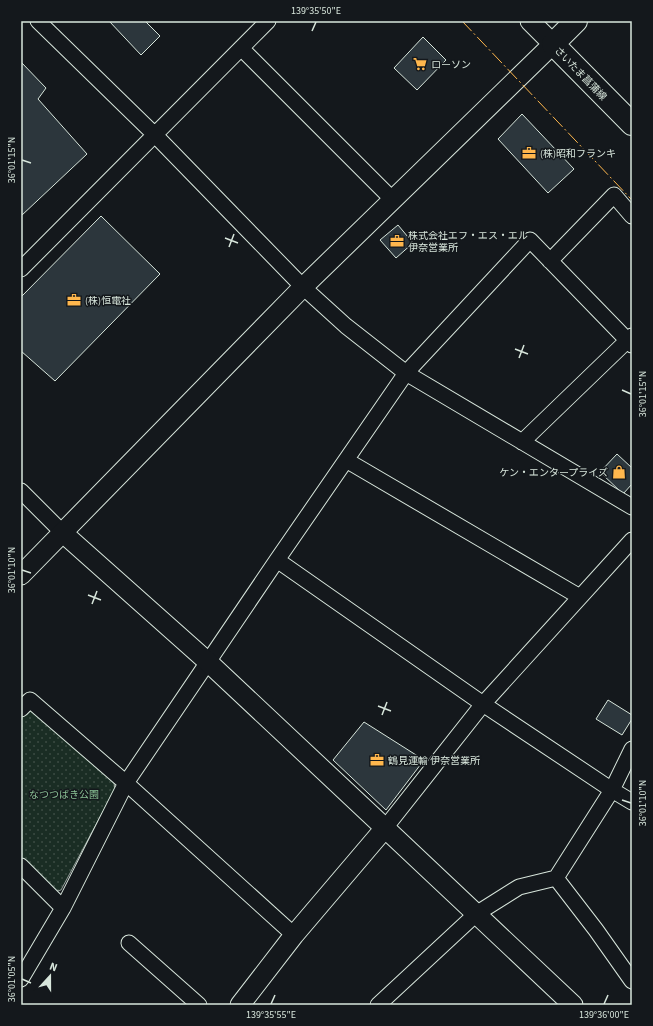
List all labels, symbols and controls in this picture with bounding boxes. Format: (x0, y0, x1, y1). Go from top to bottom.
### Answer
text: 139°35'50"E (291, 4, 341, 18)
street label: さいたま菖蒲線 (551, 44, 610, 104)
supermarket icon: ローソン (412, 56, 428, 72)
place label: ローソン (431, 58, 471, 72)
text: 36°01'15"N (5, 137, 19, 183)
office icon: (株)昭和フランキ (521, 145, 537, 161)
place label: (株)昭和フランキ (540, 147, 616, 161)
place label: 株式会社エフ・エス・エル 伊奈営業所 (408, 229, 528, 255)
office icon: 株式会社エフ・エス・エル 伊奈営業所 (389, 233, 405, 249)
office icon: (株)恒電社 (66, 292, 82, 308)
place label: (株)恒電社 (85, 294, 131, 308)
text: 36°01'15"N (636, 371, 650, 417)
shop icon: ケン・エンタープライズ (611, 464, 627, 480)
place label: ケン・エンタープライズ (499, 466, 608, 480)
text: 36°01'10"N (5, 547, 19, 593)
office icon: 鶴見運輸 伊奈営業所 (369, 752, 385, 768)
place label: 鶴見運輸 伊奈営業所 (388, 754, 480, 768)
text: 36°01'10"N (636, 780, 650, 826)
park label: なつつばき公園 (29, 788, 99, 802)
text: 36°01'05"N (5, 956, 19, 1002)
north arrow (30, 956, 70, 996)
text: N (47, 959, 60, 975)
text: 139°35'55"E (246, 1008, 296, 1022)
text: 139°36'00"E (579, 1008, 629, 1022)

